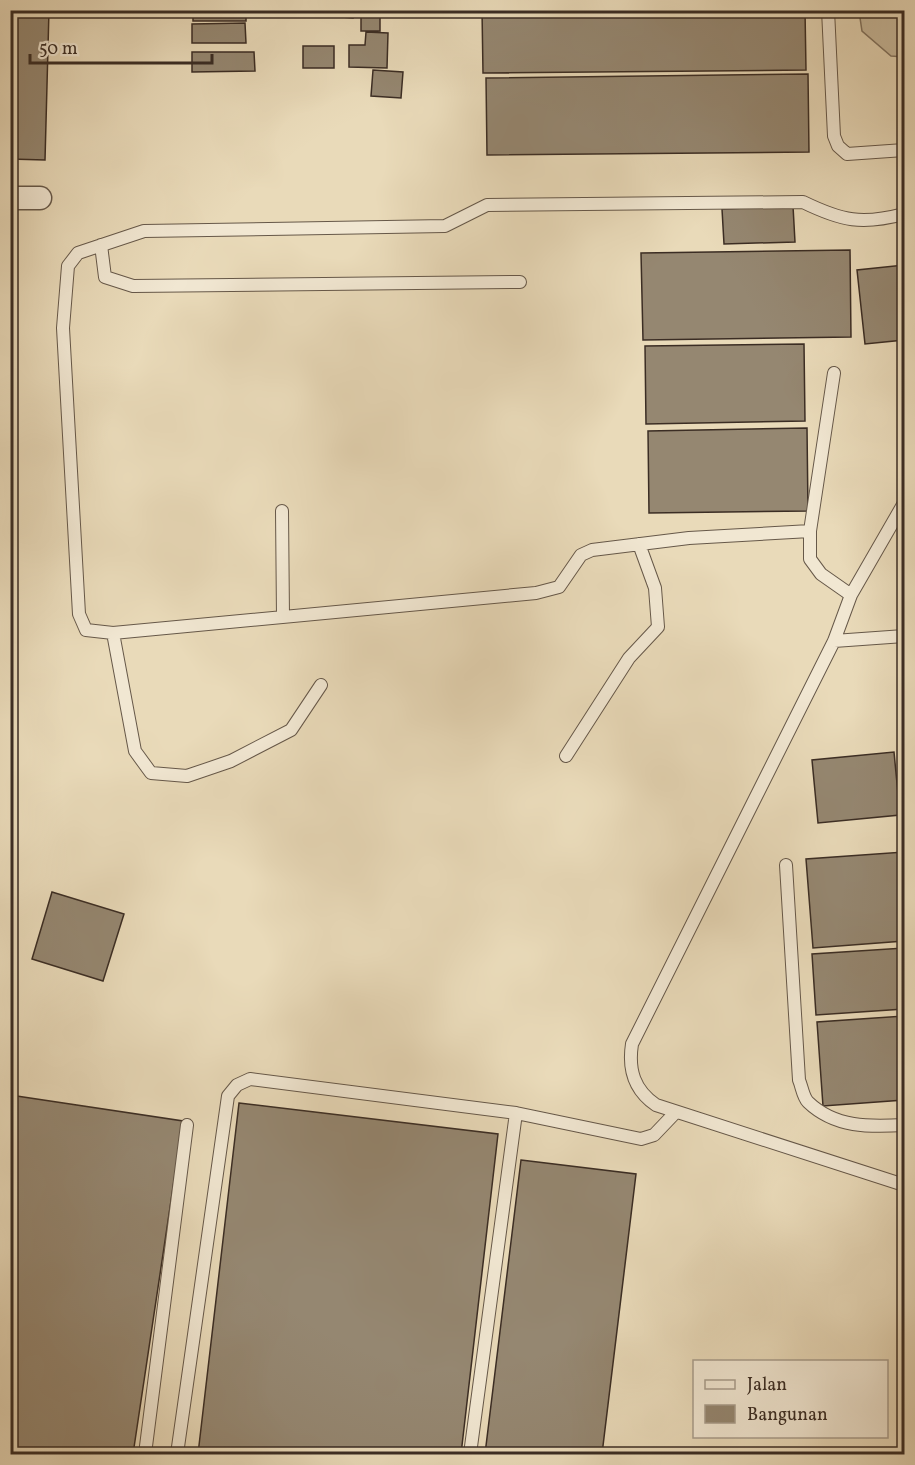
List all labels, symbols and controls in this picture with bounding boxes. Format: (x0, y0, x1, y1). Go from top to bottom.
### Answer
scale bar (30, 27, 212, 65)
text: 50 m (39, 37, 78, 62)
legend (693, 1360, 888, 1438)
text: Jalan (747, 1373, 787, 1398)
text: Bangunan (747, 1403, 828, 1428)

